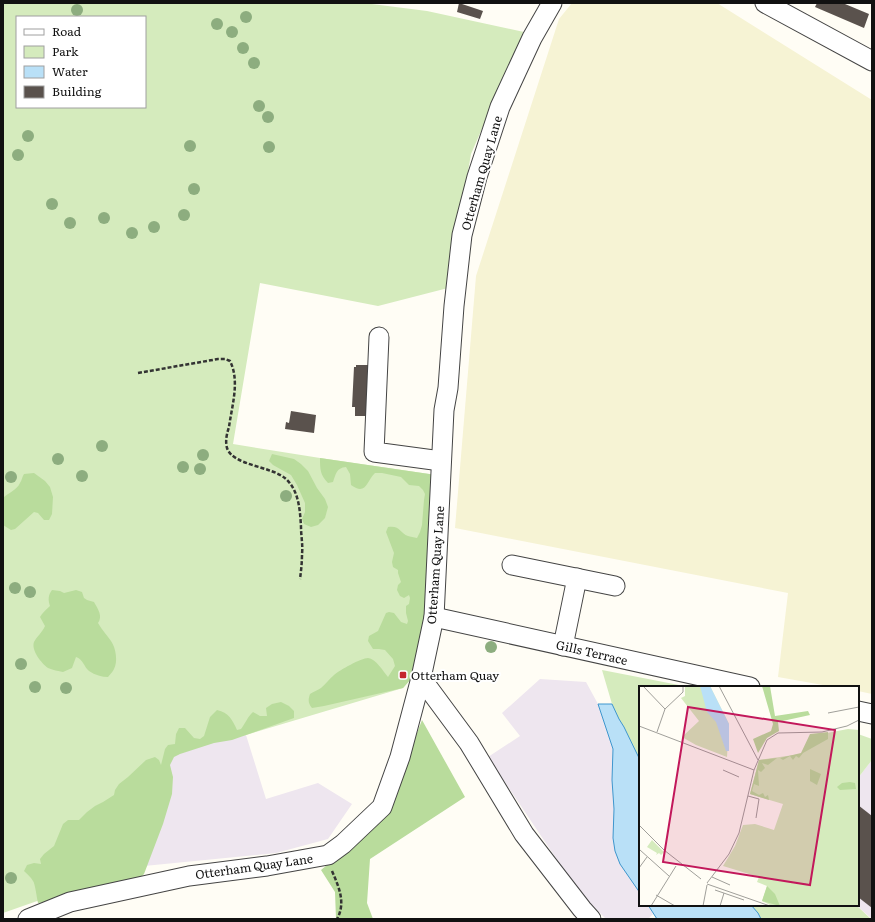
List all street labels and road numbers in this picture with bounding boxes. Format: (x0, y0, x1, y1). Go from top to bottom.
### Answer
street label: Otterham Quay Lane (456, 114, 506, 232)
street label: Otterham Quay Lane (422, 505, 448, 625)
street label: Gills Terrace (554, 635, 630, 669)
street label: Otterham Quay Lane (194, 849, 314, 883)

